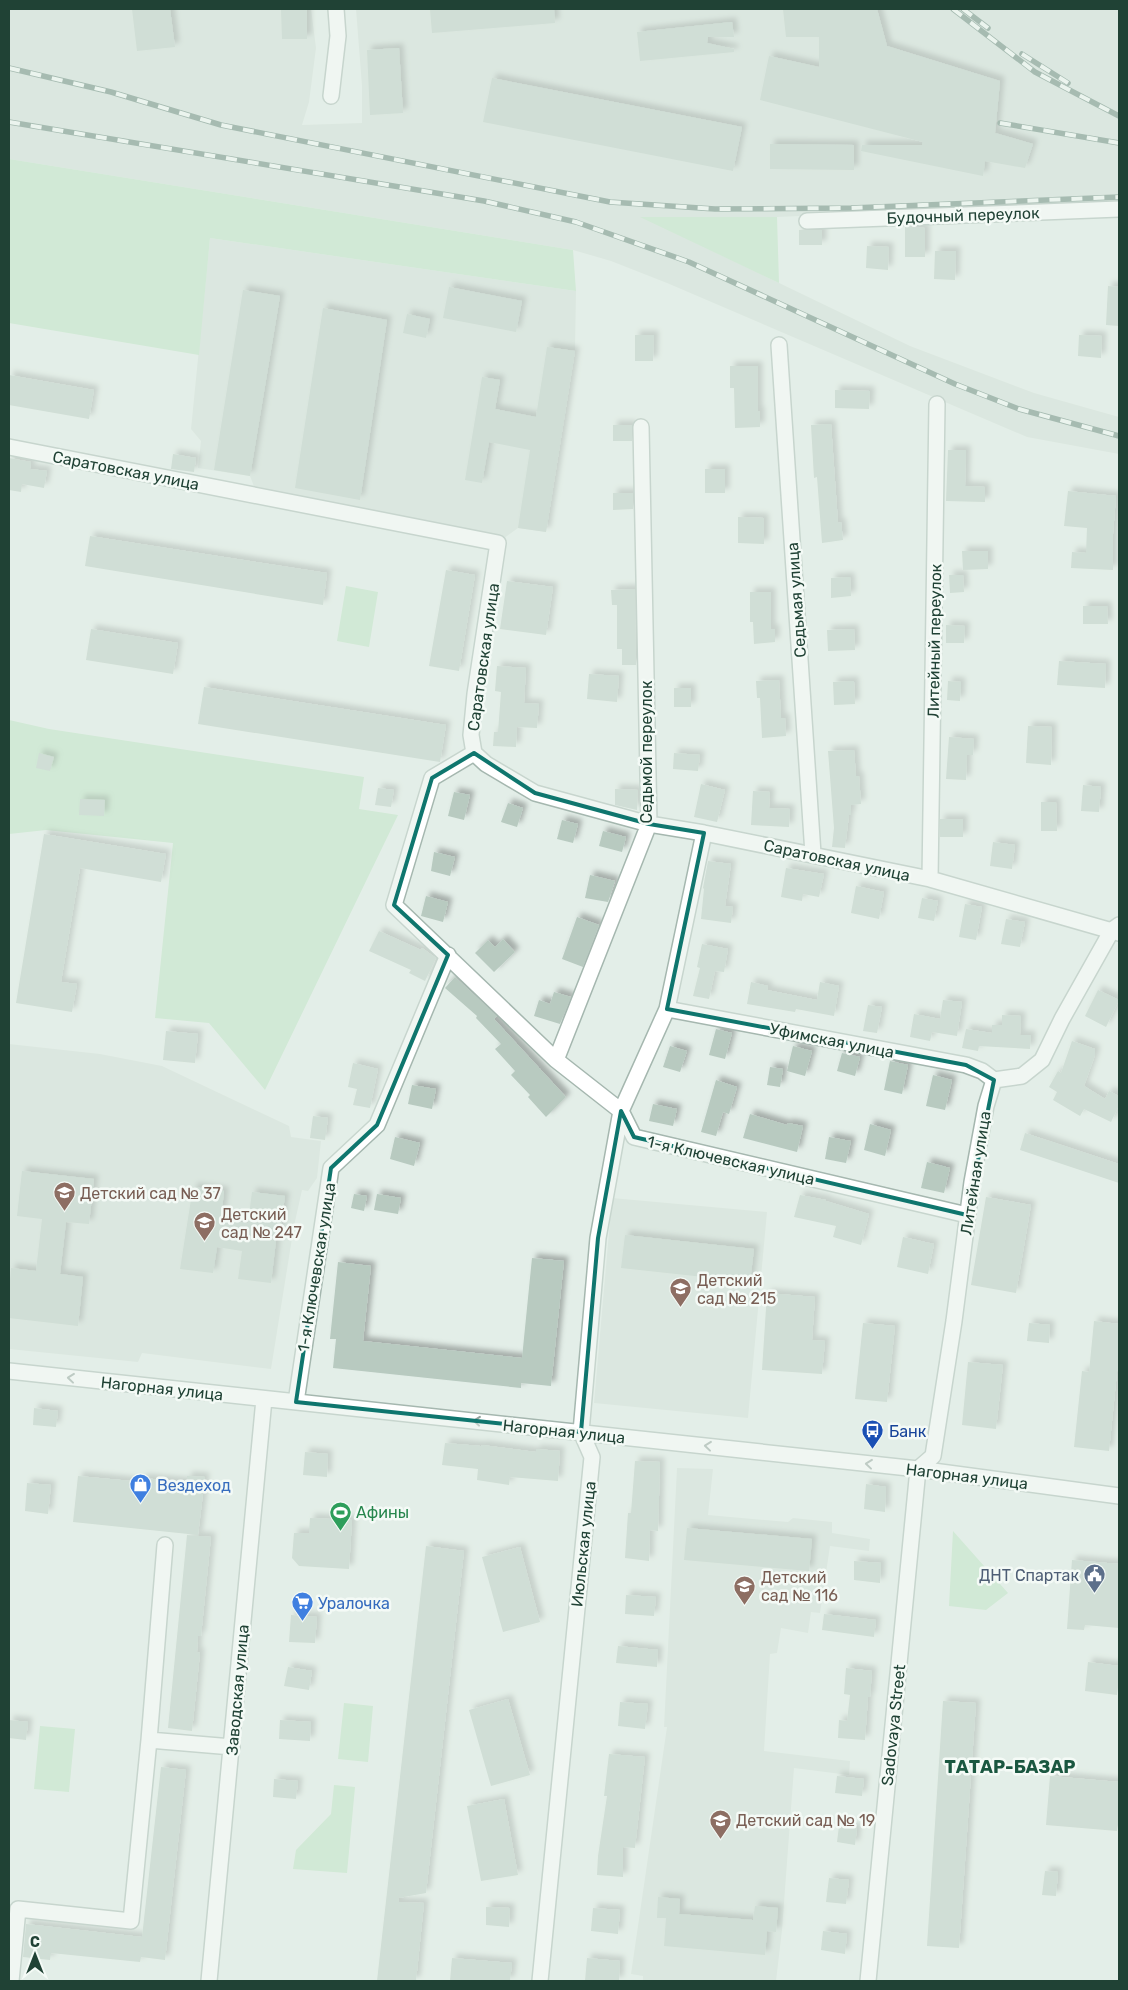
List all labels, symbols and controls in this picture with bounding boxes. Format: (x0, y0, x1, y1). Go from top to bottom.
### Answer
street label: Будочный переулок (886, 203, 1040, 228)
street label: Саратовская улица (51, 447, 201, 494)
street label: Седьмая улица (783, 542, 810, 658)
street label: Литейный переулок (924, 563, 945, 718)
street label: Саратовская улица (464, 582, 503, 732)
street label: Седьмой переулок (637, 680, 656, 823)
street label: Саратовская улица (762, 836, 912, 885)
street label: Уфимская улица (768, 1019, 896, 1062)
street label: Литейная улица (956, 1110, 995, 1236)
street label: 1-я Ключевская улица (645, 1132, 816, 1189)
school or university icon: Детский сад № 37 (52, 1181, 76, 1212)
street label: 1-я Ключевская улица (294, 1181, 339, 1353)
place label: Детский сад № 37 (80, 1184, 221, 1203)
place label: Детский сад № 247 (221, 1205, 302, 1242)
school or university icon: Детский сад № 247 (193, 1211, 217, 1242)
place label: Детский сад № 215 (697, 1271, 776, 1308)
school or university icon: Детский сад № 215 (669, 1277, 693, 1308)
one-way arrow (67, 1373, 75, 1384)
street label: Нагорная улица (100, 1373, 224, 1404)
one-way arrow (472, 1416, 480, 1427)
street label: Нагорная улица (502, 1416, 626, 1447)
bus stop icon: Банк (861, 1419, 885, 1450)
place label: Банк (889, 1422, 927, 1441)
one-way arrow (704, 1441, 712, 1452)
one-way arrow (865, 1459, 873, 1470)
street label: Нагорная улица (905, 1460, 1029, 1493)
shop icon: Вездеход (129, 1473, 153, 1504)
place label: Вездеход (157, 1476, 231, 1495)
street label: Июльская улица (567, 1480, 600, 1608)
sports icon: Афины (328, 1500, 352, 1531)
place label: Афины (356, 1503, 409, 1522)
public building icon: ДНТ Спартак (1083, 1563, 1107, 1594)
place label: ДНТ Спартак (979, 1566, 1079, 1585)
place label: Детский сад № 116 (761, 1568, 838, 1605)
school or university icon: Детский сад № 116 (733, 1574, 757, 1605)
supermarket icon: Уралочка (290, 1591, 314, 1622)
place label: Уралочка (318, 1594, 390, 1613)
street label: Заводская улица (222, 1624, 253, 1756)
street label: Sadovaya Street (878, 1663, 909, 1787)
district label: ТАТАР-БАЗАР (944, 1756, 1076, 1778)
school or university icon: Детский сад № 19 (708, 1808, 732, 1839)
place label: Детский сад № 19 (736, 1811, 875, 1830)
north arrow (10, 1930, 60, 1980)
text: С (30, 1934, 40, 1951)

